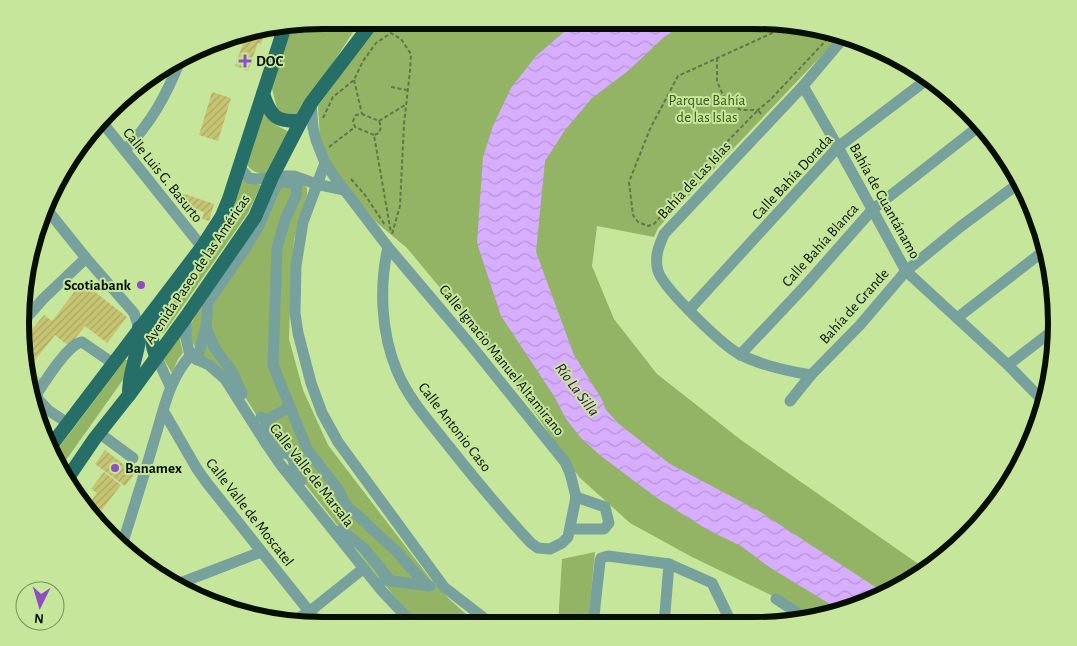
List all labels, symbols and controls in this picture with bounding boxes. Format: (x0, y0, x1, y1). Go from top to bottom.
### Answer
marker: DOC (238, 54, 252, 68)
place label: DOC (256, 54, 283, 69)
park label: Parque Bahía de las Islas (668, 93, 746, 125)
street label: Calle Luis G. Basurto (120, 125, 205, 225)
street label: Calle Bahía Dorada (749, 132, 836, 223)
street label: Bahía de Las Islas (655, 139, 734, 222)
street label: Bahía de Guantánamo (847, 141, 922, 261)
street label: Avenida Paseo de las Américas (142, 192, 253, 347)
street label: Calle Bahía Blanca (779, 201, 862, 290)
street label: Bahía de Grande (817, 266, 892, 347)
place label: Scotiabank (64, 278, 132, 293)
marker: Scotiabank (135, 279, 147, 291)
street label: Calle Ignacio Manuel Altamirano (436, 282, 567, 439)
water label: Río La Silla (552, 360, 602, 419)
street label: Calle Antonio Caso (415, 380, 494, 475)
street label: Calle Valle de Marsala (267, 421, 356, 530)
street label: Calle Valle de Moscatel (203, 456, 296, 569)
place label: Banamex (125, 461, 182, 476)
marker: Banamex (109, 462, 121, 474)
north arrow (15, 581, 65, 631)
text: N (33, 611, 44, 625)

